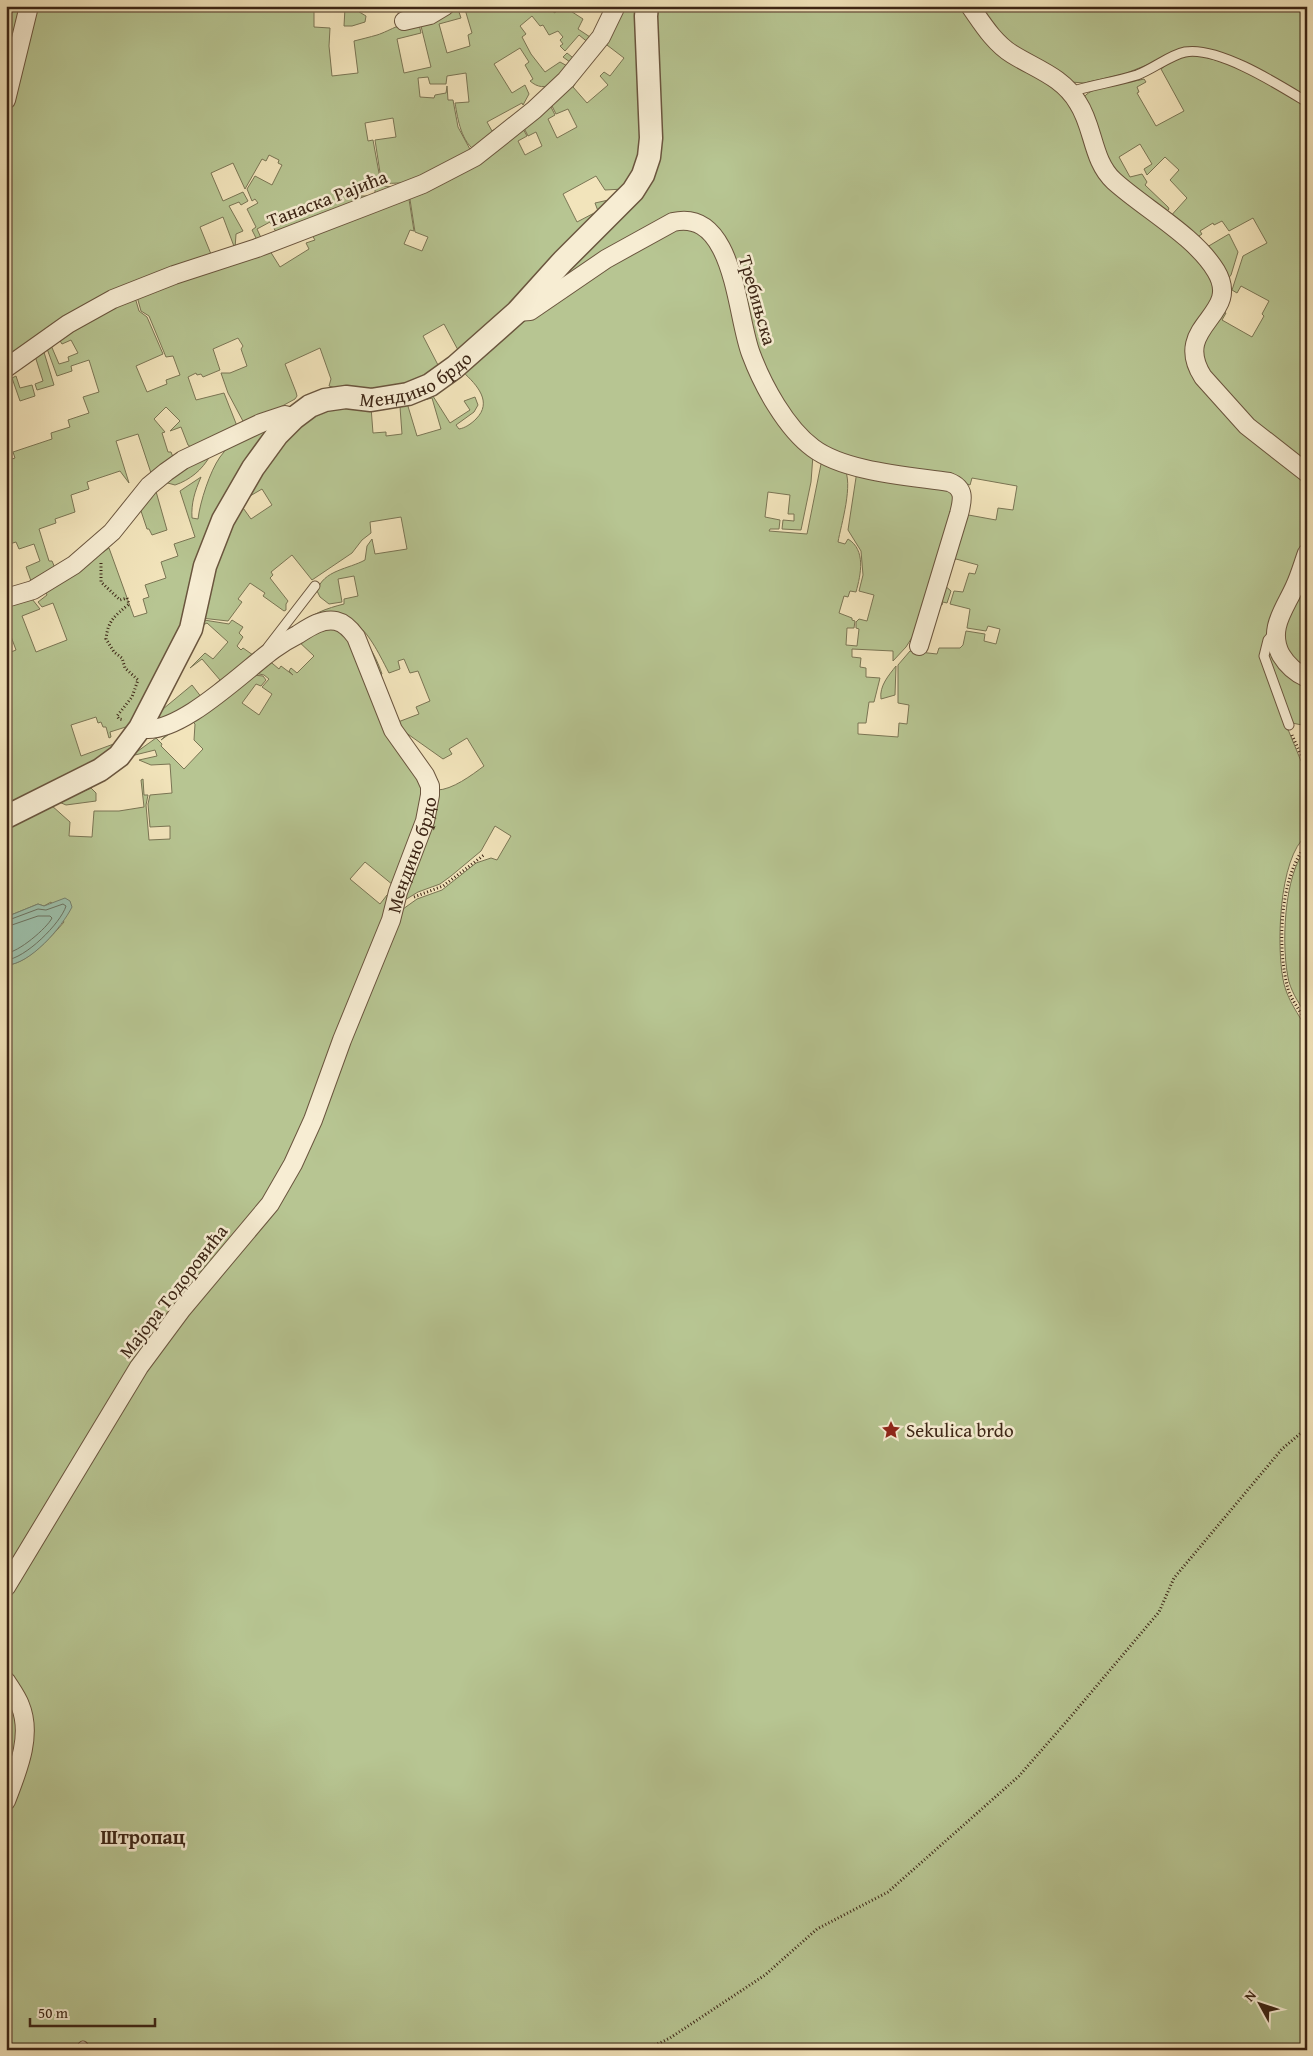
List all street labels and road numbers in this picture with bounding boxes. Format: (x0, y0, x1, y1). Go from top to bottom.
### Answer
street label: Танаска Рајића (263, 162, 391, 234)
street label: Требињска (732, 252, 784, 348)
street label: Мендино брдо (358, 344, 478, 414)
street label: Мендино брдо (379, 794, 443, 916)
street label: Мајора Тодоровића (112, 1218, 234, 1364)

